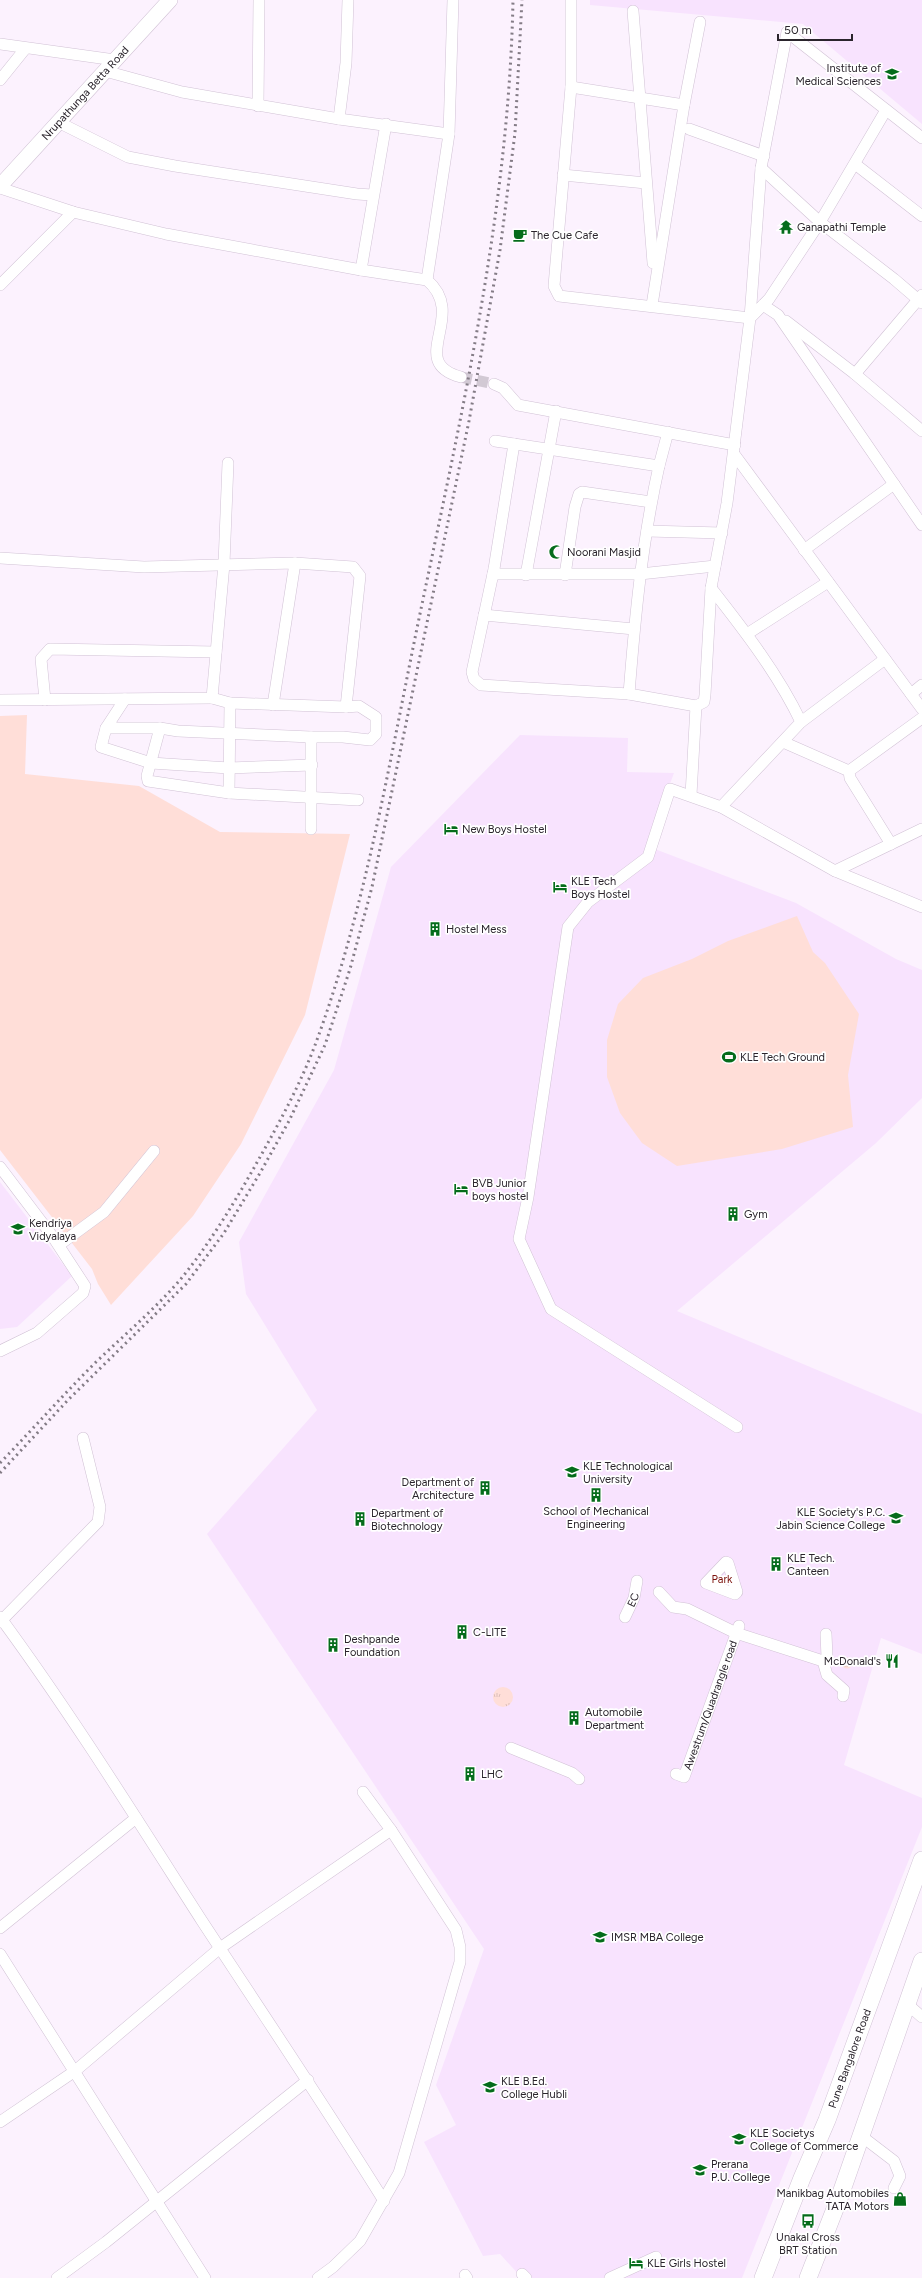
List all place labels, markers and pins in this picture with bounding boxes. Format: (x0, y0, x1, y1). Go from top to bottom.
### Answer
place label: Institute of Medical Sciences (796, 62, 882, 88)
school or university icon: Institute of Medical Sciences (884, 66, 900, 82)
temple icon: Ganapathi Temple (778, 219, 794, 235)
place label: Ganapathi Temple (797, 221, 886, 234)
cafe icon: The Cue Cafe (512, 227, 528, 243)
place label: The Cue Cafe (531, 229, 598, 242)
mosque icon: Noorani Masjid (548, 544, 564, 560)
place label: Noorani Masjid (567, 546, 641, 559)
hotel icon: New Boys Hostel (443, 821, 459, 837)
place label: New Boys Hostel (462, 823, 547, 836)
place label: KLE Tech Boys Hostel (571, 875, 630, 901)
hotel icon: KLE Tech Boys Hostel (552, 879, 568, 895)
building icon: Hostel Mess (427, 921, 443, 937)
place label: Hostel Mess (446, 923, 507, 936)
sports icon: KLE Tech Ground (721, 1049, 737, 1065)
place label: KLE Tech Ground (740, 1051, 825, 1064)
place label: BVB Junior boys hostel (472, 1177, 529, 1203)
hotel icon: BVB Junior boys hostel (453, 1181, 469, 1197)
building icon: Gym (725, 1206, 741, 1222)
place label: Gym (744, 1208, 768, 1221)
place label: Kendriya Vidyalaya (29, 1217, 76, 1243)
school or university icon: Kendriya Vidyalaya (10, 1221, 26, 1237)
place label: KLE Technological University (583, 1460, 672, 1486)
school or university icon: KLE Technological University (564, 1464, 580, 1480)
place label: Department of Architecture (402, 1476, 475, 1502)
building icon: Department of Architecture (477, 1480, 493, 1496)
building icon: School of Mechanical Engineering (588, 1487, 604, 1503)
place label: School of Mechanical Engineering (543, 1505, 649, 1531)
place label: KLE Society's P.C. Jabin Science College (776, 1506, 885, 1532)
place label: Department of Biotechnology (371, 1507, 444, 1533)
school or university icon: KLE Society's P.C. Jabin Science College (888, 1510, 904, 1526)
building icon: Department of Biotechnology (352, 1511, 368, 1527)
place label: KLE Tech. Canteen (787, 1552, 834, 1578)
building icon: KLE Tech. Canteen (768, 1556, 784, 1572)
building icon: C-LITE (454, 1624, 470, 1640)
place label: C-LITE (473, 1626, 507, 1639)
place label: Deshpande Foundation (344, 1633, 400, 1659)
building icon: Deshpande Foundation (325, 1637, 341, 1653)
restaurant icon: McDonald's (884, 1653, 900, 1669)
place label: McDonald's (824, 1655, 881, 1668)
place label: Automobile Department (585, 1706, 644, 1732)
building icon: Automobile Department (566, 1710, 582, 1726)
building icon: LHC (462, 1766, 478, 1782)
place label: LHC (481, 1768, 503, 1781)
school or university icon: IMSR MBA College (592, 1929, 608, 1945)
place label: IMSR MBA College (611, 1931, 703, 1944)
place label: KLE B.Ed. College Hubli (501, 2075, 567, 2101)
school or university icon: KLE B.Ed. College Hubli (482, 2079, 498, 2095)
place label: KLE Societys College of Commerce (750, 2127, 858, 2153)
school or university icon: KLE Societys College of Commerce (731, 2131, 747, 2147)
place label: Prerana P.U. College (711, 2158, 770, 2184)
school or university icon: Prerana P.U. College (692, 2162, 708, 2178)
place label: Manikbag Automobiles TATA Motors (776, 2187, 889, 2213)
shop icon: Manikbag Automobiles TATA Motors (892, 2191, 908, 2207)
bus stop icon: Unakal Cross BRT Station (800, 2213, 816, 2229)
place label: Unakal Cross BRT Station (776, 2231, 840, 2257)
hotel icon: KLE Girls Hostel (628, 2255, 644, 2271)
place label: KLE Girls Hostel (647, 2257, 726, 2270)

